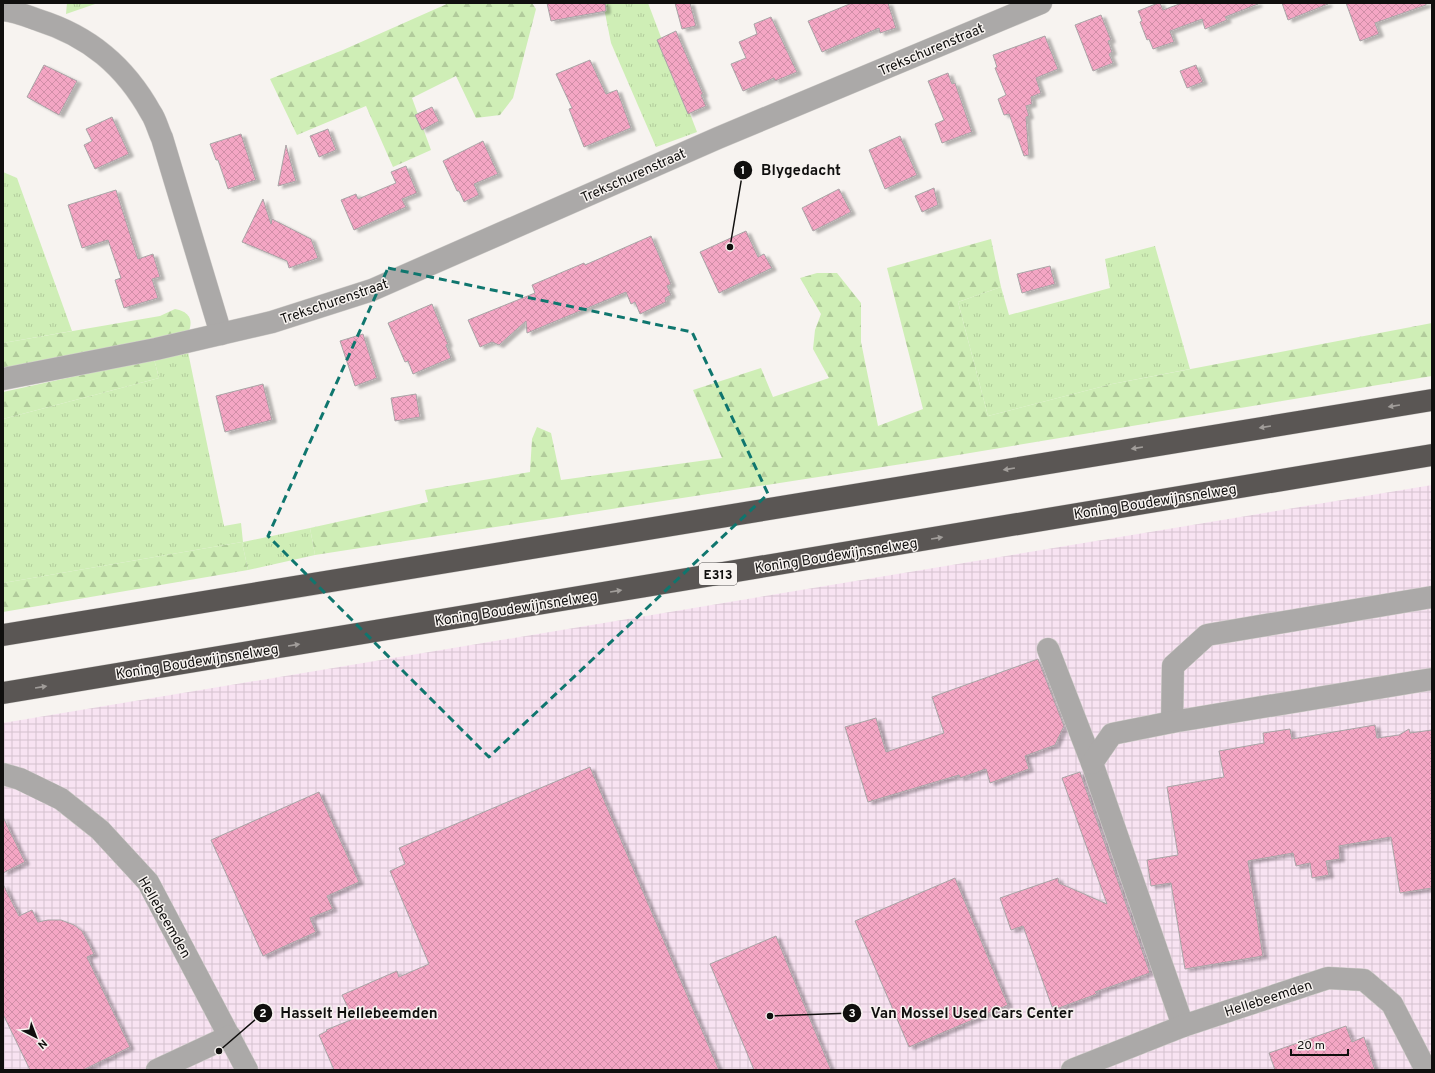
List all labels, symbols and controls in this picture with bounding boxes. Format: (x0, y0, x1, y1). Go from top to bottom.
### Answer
street label: Trekschurenstraat (876, 21, 987, 80)
street label: Trekschurenstraat (579, 146, 689, 207)
callout: Blygedacht (733, 156, 849, 183)
text: Blygedacht (761, 162, 841, 181)
text: 1 (741, 163, 745, 179)
street label: Trekschurenstraat (278, 276, 391, 329)
one-way arrow (1387, 403, 1400, 409)
one-way arrow (1259, 424, 1271, 430)
one-way arrow (1131, 445, 1143, 451)
one-way arrow (1003, 467, 1015, 473)
street label: Koning Boudewijnsnelweg (1073, 481, 1238, 524)
street label: Koning Boudewijnsnelweg (754, 535, 919, 578)
one-way arrow (931, 535, 943, 541)
road number: E313 (699, 563, 737, 585)
street label: Koning Boudewijnsnelweg (434, 588, 599, 631)
one-way arrow (609, 588, 622, 594)
street label: Koning Boudewijnsnelweg (115, 641, 280, 684)
one-way arrow (288, 642, 300, 648)
one-way arrow (35, 684, 48, 690)
street label: Hellebeemden (134, 874, 194, 962)
street label: Hellebeemden (1222, 977, 1314, 1022)
callout: Hasselt Hellebeemden (253, 1000, 446, 1027)
callout: Van Mossel Used Cars Center (842, 1000, 1081, 1027)
text: Hasselt Hellebeemden (280, 1005, 438, 1024)
text: Van Mossel Used Cars Center (871, 1005, 1074, 1024)
text: 2 (259, 1006, 267, 1022)
text: 3 (848, 1006, 856, 1022)
north arrow (16, 1017, 56, 1057)
scale bar (1291, 1031, 1348, 1057)
text: N (34, 1036, 50, 1052)
text: 20 m (1297, 1038, 1325, 1054)

